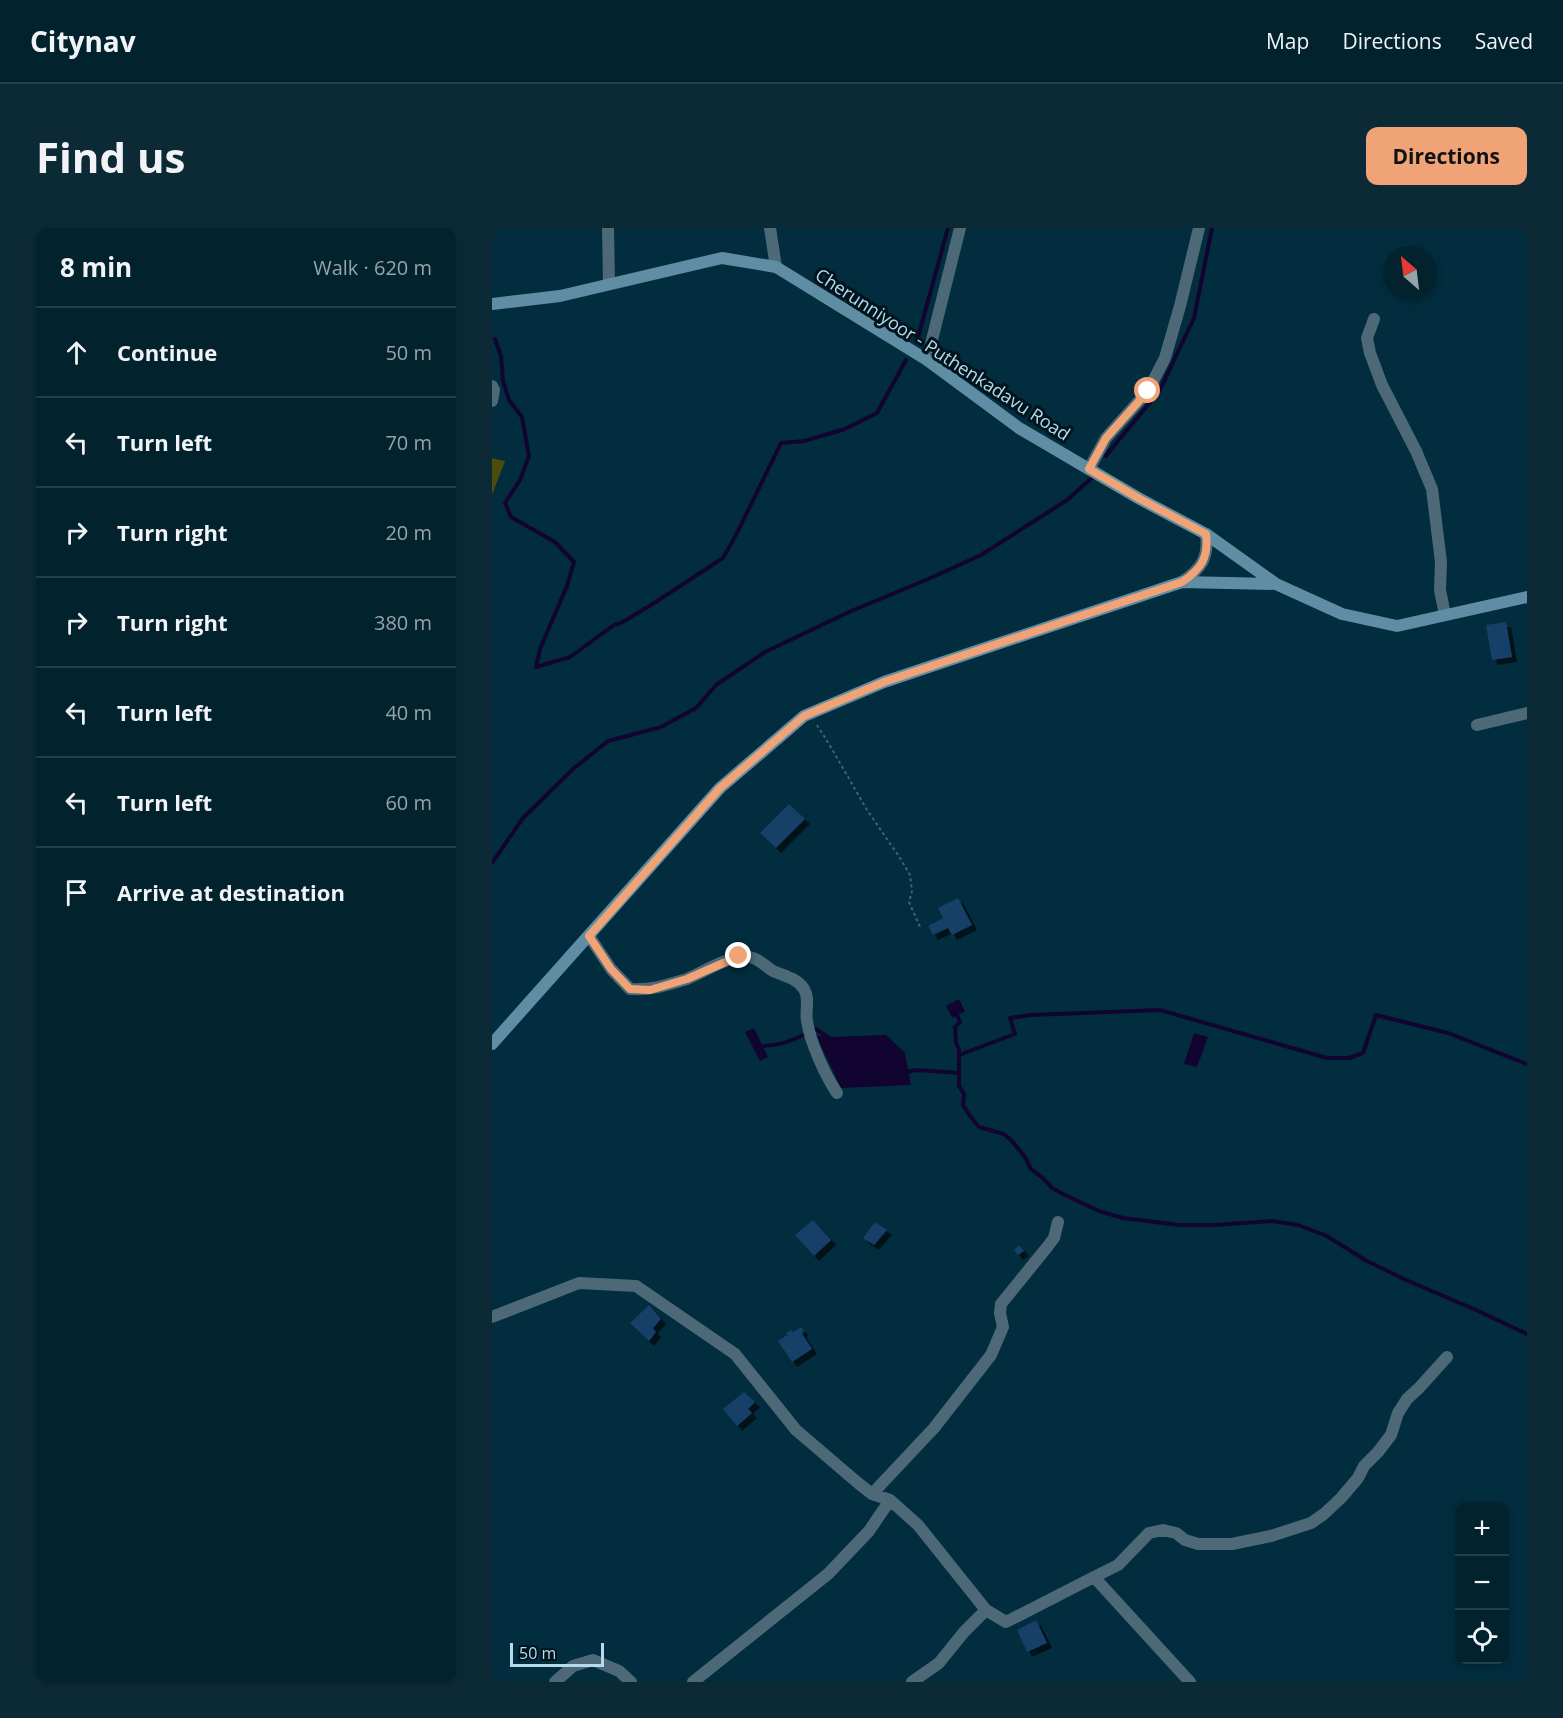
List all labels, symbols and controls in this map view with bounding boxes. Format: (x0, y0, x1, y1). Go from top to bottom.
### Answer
text: Citynav (30, 22, 136, 60)
text: Map (1266, 27, 1309, 55)
text: Directions (1342, 27, 1442, 55)
text: Saved (1475, 27, 1533, 55)
button: Directions (1366, 127, 1527, 185)
text: Find us (36, 128, 185, 185)
north arrow (1383, 246, 1437, 300)
text: 8 min (60, 249, 132, 285)
text: Walk · 620 m (313, 254, 432, 281)
street label: Cherunniyoor - Puthenkadavu Road (811, 262, 1075, 446)
icon: ahead (60, 336, 93, 369)
text: Continue (117, 337, 217, 367)
text: 50 m (385, 339, 432, 366)
route start (1134, 377, 1160, 403)
icon: left (60, 426, 93, 459)
text: Turn left (117, 427, 212, 457)
text: 70 m (385, 429, 432, 456)
icon: right (60, 516, 93, 549)
text: Turn right (117, 517, 228, 547)
text: 20 m (385, 519, 432, 546)
icon: right (60, 606, 93, 639)
text: Turn right (117, 607, 228, 637)
text: 380 m (374, 609, 432, 636)
icon: left (60, 696, 93, 729)
text: Turn left (117, 697, 212, 727)
text: 40 m (385, 699, 432, 726)
icon: left (60, 786, 93, 819)
text: Turn left (117, 787, 212, 817)
text: 60 m (385, 789, 432, 816)
icon: arrive (60, 876, 93, 909)
text: Arrive at destination (117, 877, 345, 907)
route end (725, 942, 751, 968)
map controls (1455, 1502, 1509, 1664)
button: + (1455, 1502, 1509, 1556)
button: − (1455, 1556, 1509, 1610)
button: locate (1455, 1610, 1509, 1664)
scale bar (510, 1640, 604, 1668)
text: 50 m (519, 1642, 556, 1664)

